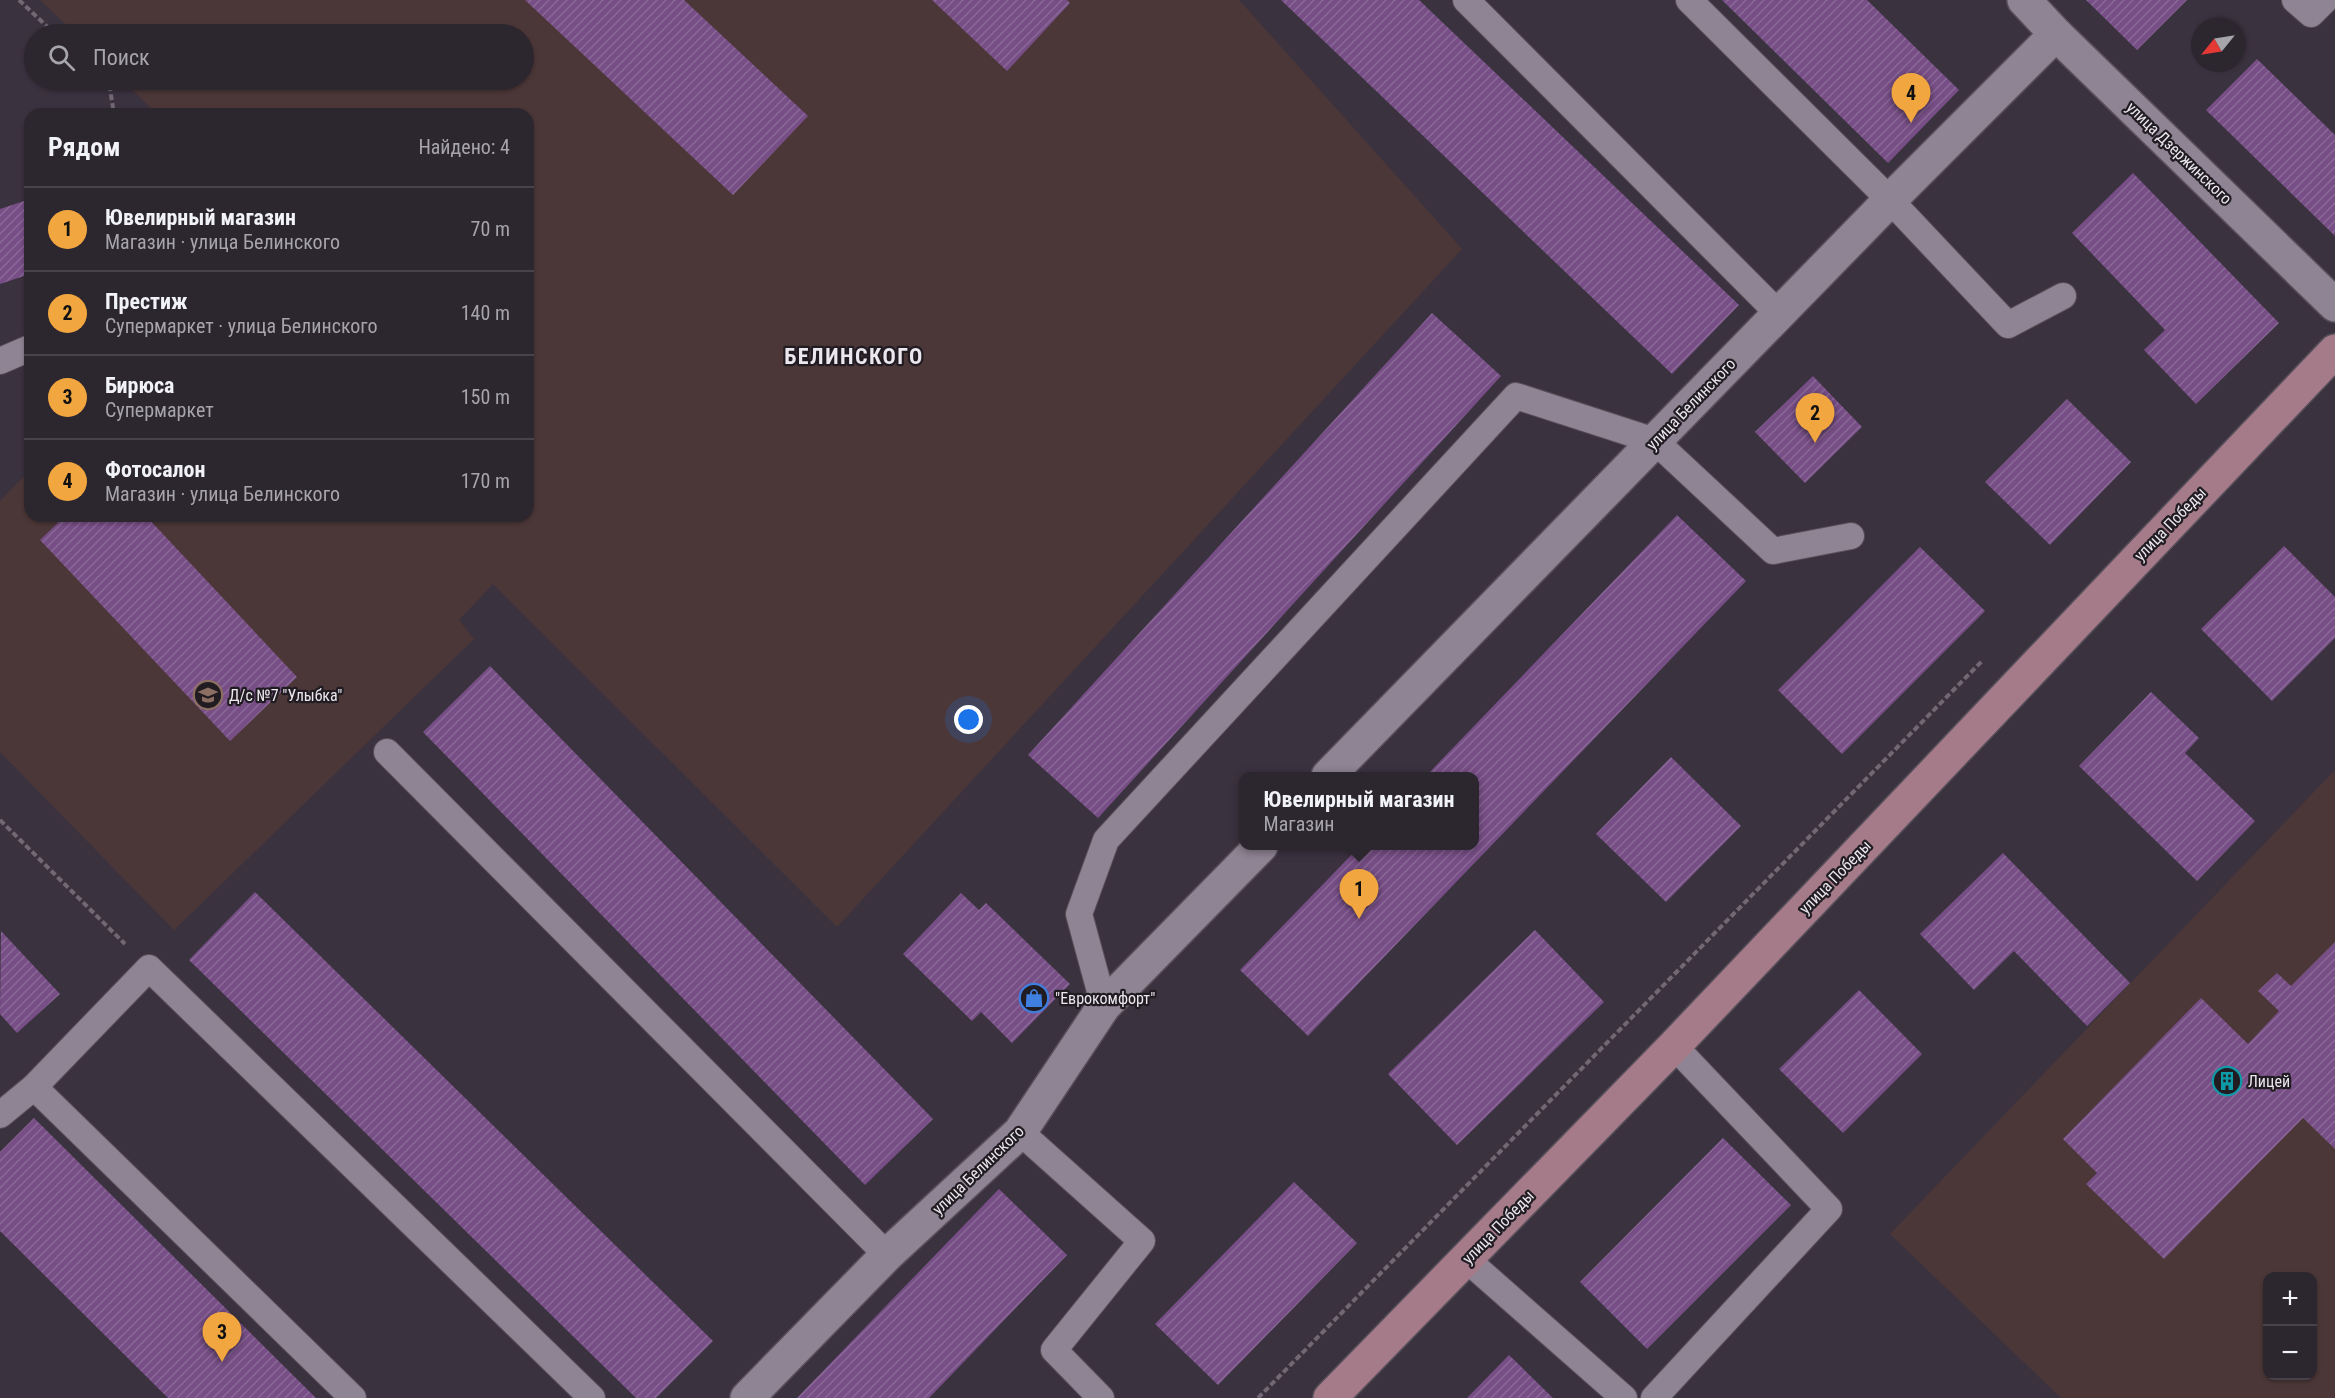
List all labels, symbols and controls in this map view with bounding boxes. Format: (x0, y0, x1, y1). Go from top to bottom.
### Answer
north arrow (2191, 18, 2245, 72)
search box (24, 24, 534, 90)
icon: search (45, 41, 78, 74)
text: Поиск (93, 45, 150, 70)
pin: 4 (1892, 74, 1930, 123)
street label: улица Дзержинского (2122, 98, 2236, 208)
text: Рядом (48, 132, 120, 162)
text: Найдено: 4 (418, 135, 510, 159)
text: Ювелирный магазин (105, 205, 296, 230)
text: 1 (62, 217, 73, 241)
text: 70 m (471, 217, 510, 241)
text: Магазин · улица Белинского (105, 230, 340, 254)
text: Престиж (105, 289, 188, 314)
text: 2 (62, 301, 73, 325)
text: 140 m (461, 301, 510, 325)
text: Супермаркет · улица Белинского (105, 314, 378, 338)
district label: БЕЛИНСКОГО (784, 344, 924, 369)
street label: улица Белинского (1643, 354, 1739, 454)
text: Бирюса (105, 373, 174, 398)
text: 3 (62, 385, 73, 409)
text: 150 m (461, 385, 510, 409)
pin: 2 (1796, 394, 1834, 443)
text: Супермаркет (105, 398, 214, 422)
text: Фотосалон (105, 457, 206, 482)
text: 4 (62, 469, 73, 493)
text: 170 m (461, 469, 510, 493)
text: Магазин · улица Белинского (105, 482, 340, 506)
street label: улица Победы (2130, 483, 2210, 565)
school or university icon: Д/с №7 "Улыбка" (192, 679, 224, 711)
place label: Д/с №7 "Улыбка" (229, 686, 342, 705)
your location (954, 705, 983, 734)
popup (1239, 772, 1479, 850)
text: Ювелирный магазин (1264, 787, 1454, 812)
text: Магазин (1264, 812, 1335, 836)
street label: улица Победы (1795, 836, 1875, 918)
pin: 1 (1340, 870, 1378, 919)
shop icon: "Еврокомфорт" (1018, 982, 1050, 1014)
place label: "Еврокомфорт" (1055, 989, 1155, 1008)
building icon: Лицей (2211, 1065, 2243, 1097)
place label: Лицей (2248, 1072, 2290, 1091)
street label: улица Белинского (928, 1122, 1028, 1218)
street label: улица Победы (1458, 1186, 1538, 1268)
map controls (2263, 1272, 2317, 1380)
button: + (2263, 1272, 2317, 1326)
pin: 3 (202, 1312, 242, 1362)
button: − (2263, 1326, 2317, 1380)

